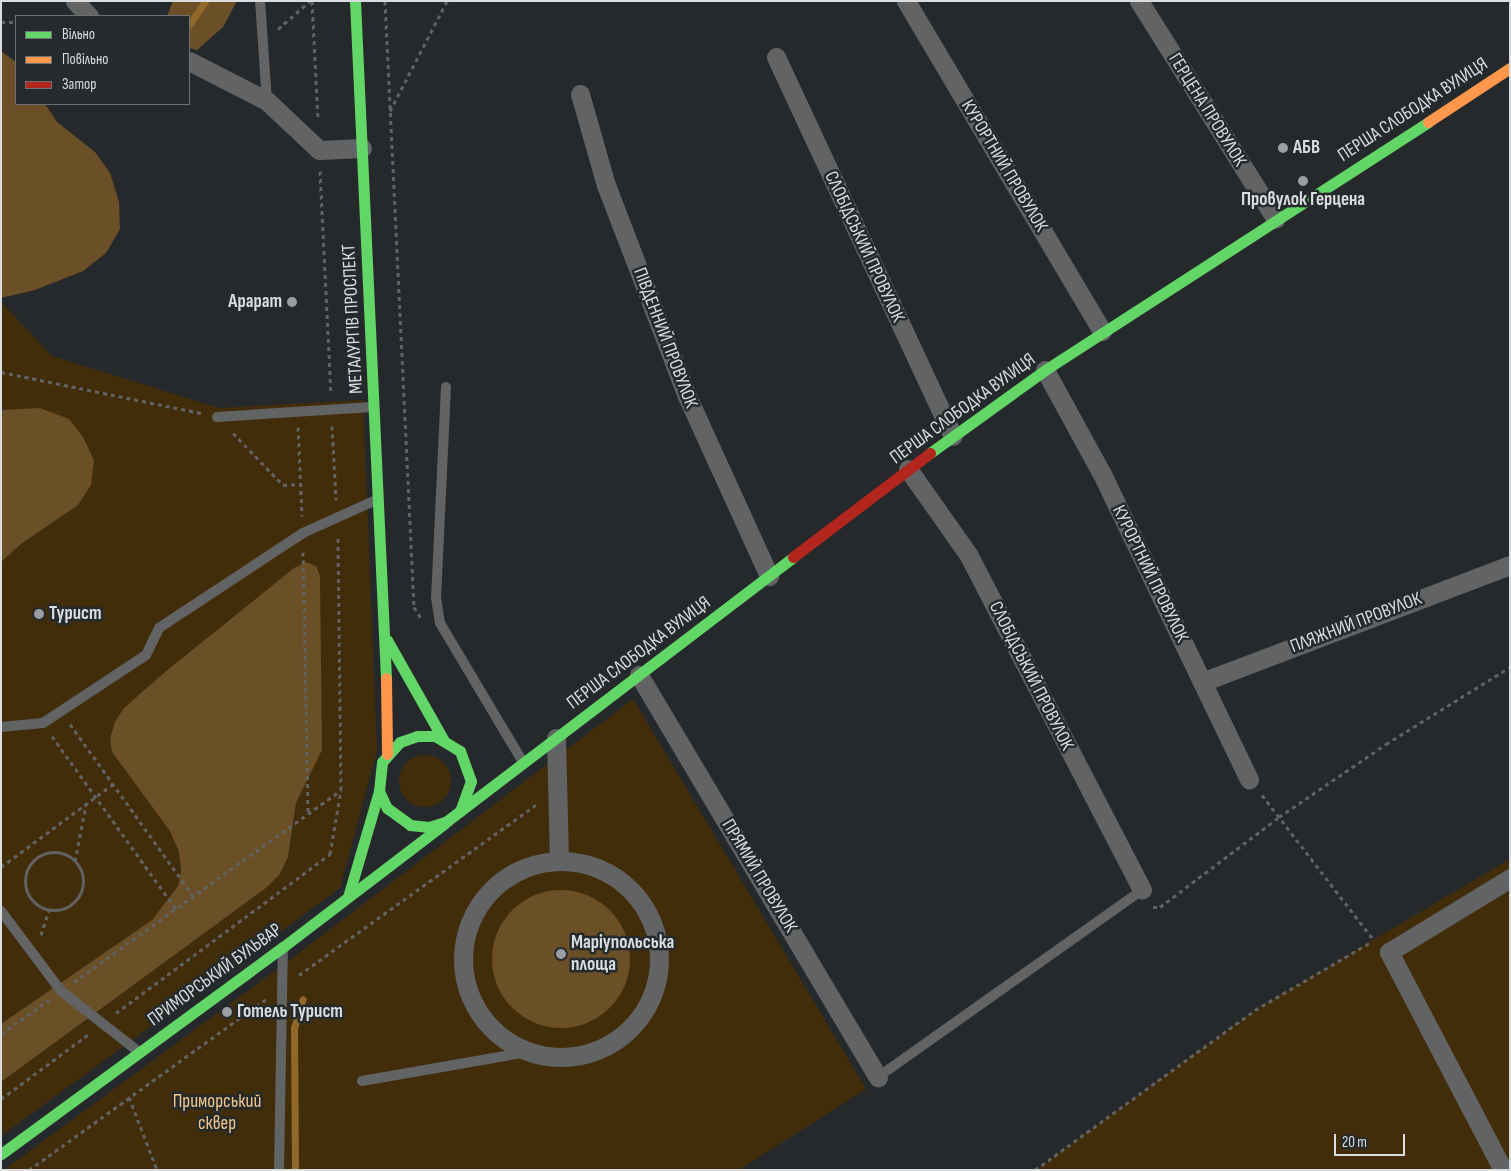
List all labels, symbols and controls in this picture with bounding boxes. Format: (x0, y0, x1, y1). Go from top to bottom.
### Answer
legend (15, 15, 190, 105)
text: Вільно (62, 25, 95, 44)
street label: ГЕРЦЕНА ПРОВУЛОК (1163, 49, 1251, 171)
text: Повільно (62, 50, 108, 69)
street label: ПЕРША СЛОБОДКА ВУЛИЦЯ (1334, 53, 1492, 167)
text: Затор (62, 75, 96, 94)
street label: КУРОРТНИЙ ПРОВУЛОК (956, 96, 1052, 236)
place label: АБВ (1293, 137, 1320, 159)
marker: АБВ (1277, 142, 1289, 154)
street label: СЛОБІДСЬКИЙ ПРОВУЛОК (819, 168, 909, 326)
marker: Провулок Герцена (1297, 175, 1309, 187)
place label: Провулок Герцена (1241, 189, 1365, 211)
street label: МЕТАЛУРГІВ ПРОСПЕКТ (338, 244, 368, 394)
street label: ПІВДЕННИЙ ПРОВУЛОК (628, 265, 702, 411)
place label: Арарат (228, 291, 282, 313)
marker: Арарат (286, 296, 298, 308)
street label: ПЕРША СЛОБОДКА ВУЛИЦЯ (886, 349, 1040, 469)
street label: КУРОРТНИЙ ПРОВУЛОК (1107, 502, 1193, 646)
street label: ПЛЯЖНИЙ ПРОВУЛОК (1287, 587, 1425, 659)
street label: ПЕРША СЛОБОДКА ВУЛИЦЯ (563, 591, 715, 715)
street label: СЛОБІДСЬКИЙ ПРОВУЛОК (984, 598, 1078, 754)
place label: Турист (49, 603, 102, 625)
marker: Турист (33, 608, 45, 620)
street label: ПРЯМИЙ ПРОВУЛОК (716, 815, 802, 937)
street label: ПРИМОРСЬКИЙ БУЛЬВАР (143, 919, 287, 1031)
place label: Маріупольська площа (571, 932, 674, 976)
marker: Маріупольська площа (555, 948, 567, 960)
place label: Готель Турист (237, 1001, 343, 1023)
marker: Готель Турист (221, 1006, 233, 1018)
park label: Приморський сквер (173, 1091, 261, 1135)
scale bar (1336, 1124, 1407, 1156)
text: 20 m (1342, 1133, 1367, 1152)

